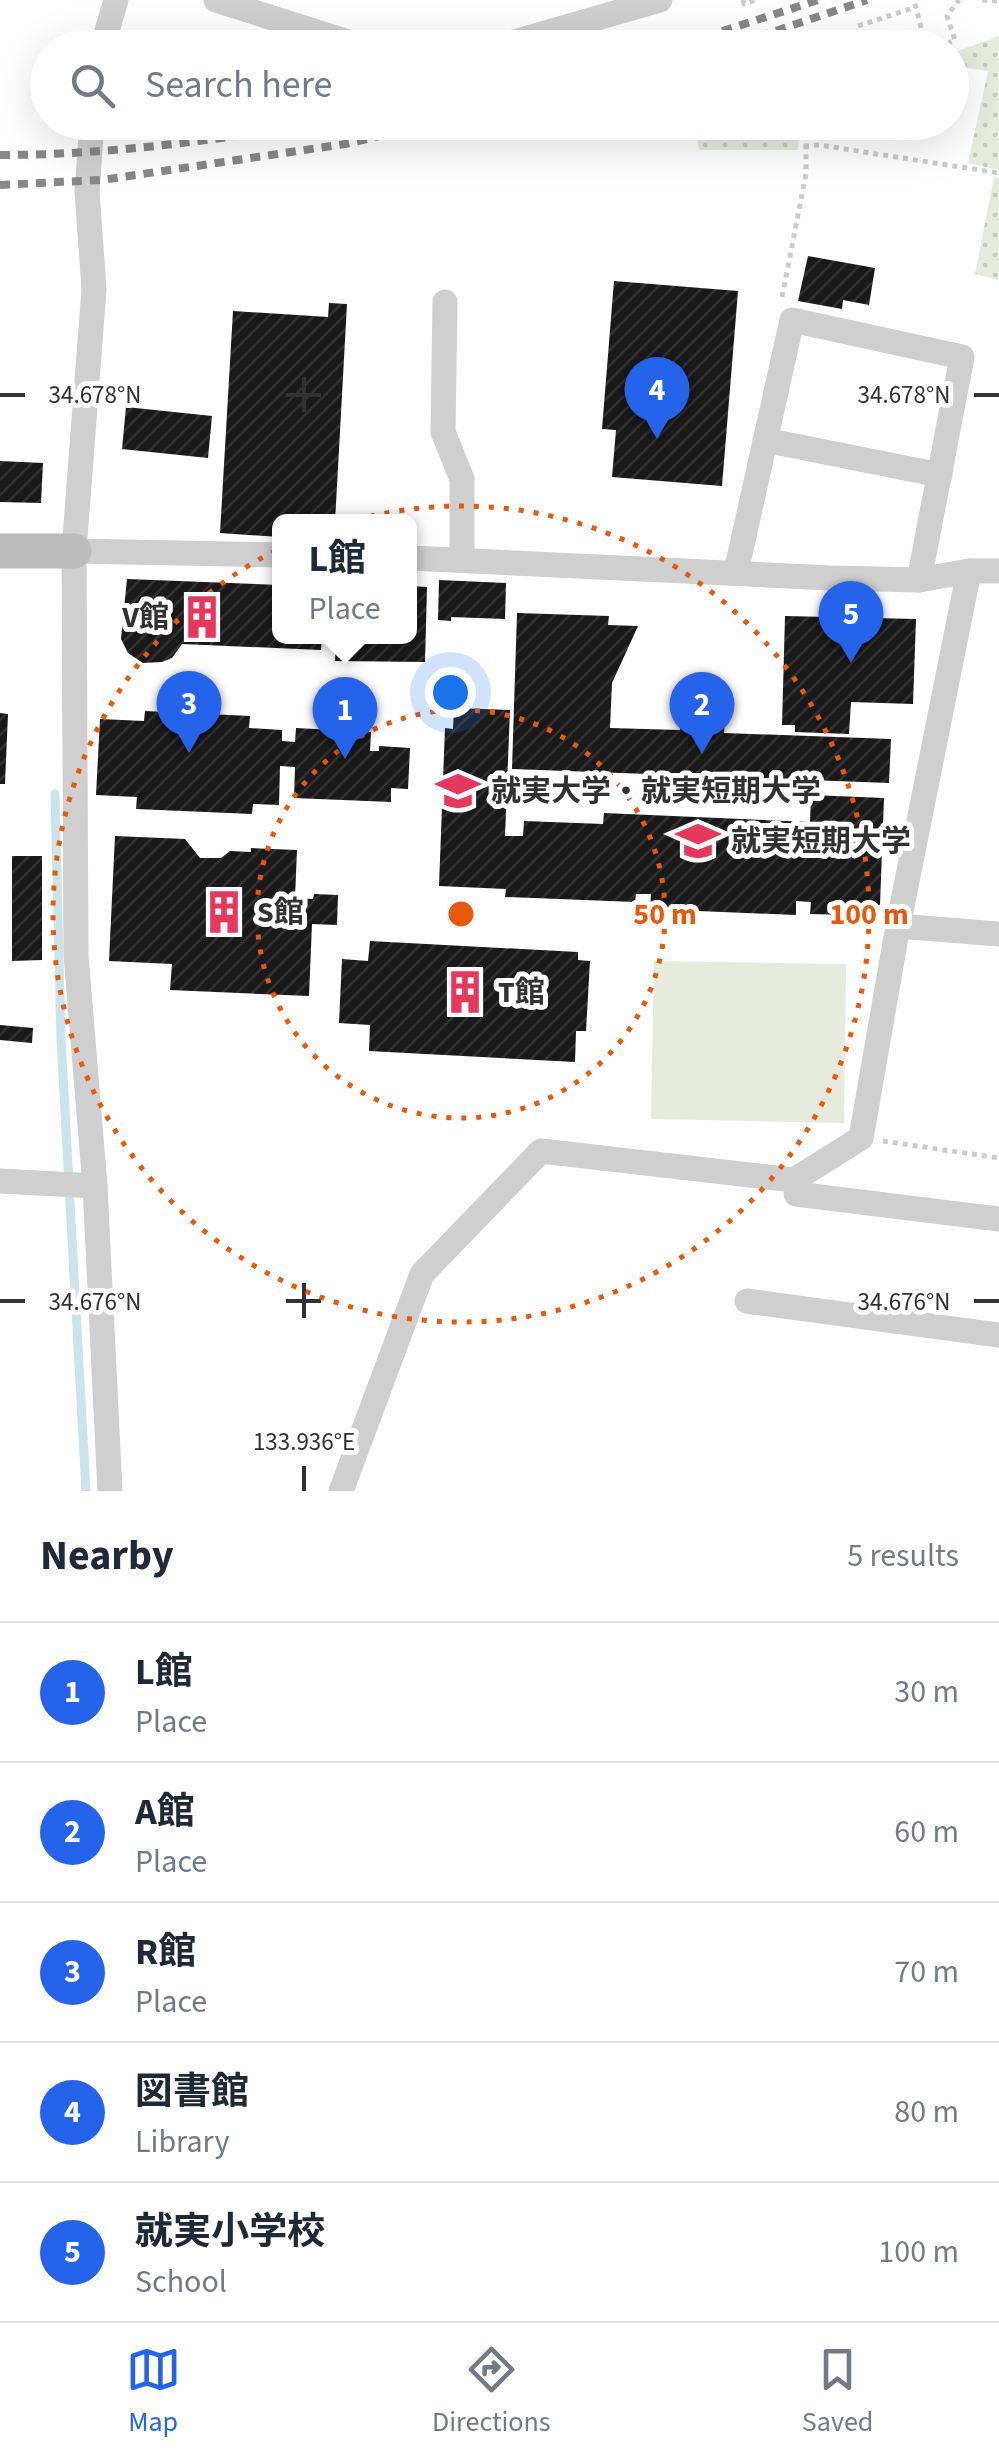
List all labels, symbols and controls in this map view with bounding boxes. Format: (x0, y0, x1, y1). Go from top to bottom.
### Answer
search box (30, 30, 969, 140)
icon: search (65, 58, 120, 113)
text: Search here (145, 58, 332, 112)
pin: 4 (624, 356, 690, 439)
text: 34.678°N (49, 377, 141, 413)
text: 34.678°N (858, 377, 950, 413)
popup (272, 514, 417, 644)
text: L館 (308, 532, 366, 586)
pin: 5 (818, 580, 884, 663)
text: Place (308, 586, 381, 632)
building icon: V館 (178, 593, 226, 641)
place label: V館 (121, 596, 169, 639)
your location (425, 667, 476, 718)
pin: 3 (156, 670, 222, 753)
pin: 2 (670, 672, 734, 754)
pin: 1 (312, 676, 378, 759)
school or university icon: 就実大学・就実短期大学 (434, 767, 482, 815)
place label: 就実大学・就実短期大学 (491, 770, 821, 813)
school or university icon: 就実短期大学 (674, 817, 722, 865)
place label: 就実短期大学 (731, 820, 911, 863)
building icon: S館 (200, 888, 248, 936)
place label: S館 (257, 891, 304, 934)
text: 50 m (633, 893, 697, 936)
text: 100 m (829, 893, 909, 936)
centre of rings (443, 896, 479, 932)
building icon: T館 (441, 968, 489, 1016)
place label: T館 (498, 971, 545, 1014)
text: 34.676°N (49, 1284, 141, 1320)
text: 34.676°N (858, 1284, 950, 1320)
text: 133.936°E (253, 1424, 355, 1460)
text: Nearby (40, 1526, 174, 1586)
text: 5 results (847, 1533, 959, 1579)
text: L館 (135, 1645, 193, 1699)
text: 1 (64, 1669, 81, 1715)
text: 30 m (894, 1669, 959, 1715)
text: Place (135, 1699, 207, 1745)
text: A館 (135, 1785, 195, 1839)
text: 2 (64, 1809, 81, 1855)
text: 60 m (894, 1809, 959, 1855)
text: Place (135, 1839, 207, 1885)
text: R館 (135, 1925, 196, 1979)
text: 3 (64, 1949, 81, 1995)
text: 70 m (894, 1949, 959, 1995)
text: Place (135, 1979, 207, 2025)
text: 図書館 (135, 2065, 249, 2119)
text: 4 (64, 2089, 81, 2135)
text: 80 m (894, 2089, 959, 2135)
text: Library (135, 2119, 229, 2165)
text: 就実小学校 (135, 2205, 325, 2259)
text: 5 (64, 2229, 81, 2275)
text: 100 m (878, 2229, 959, 2275)
text: School (135, 2259, 227, 2305)
tab: Map (126, 2342, 181, 2442)
tab: Directions (432, 2342, 551, 2442)
tab: Saved (802, 2342, 873, 2442)

